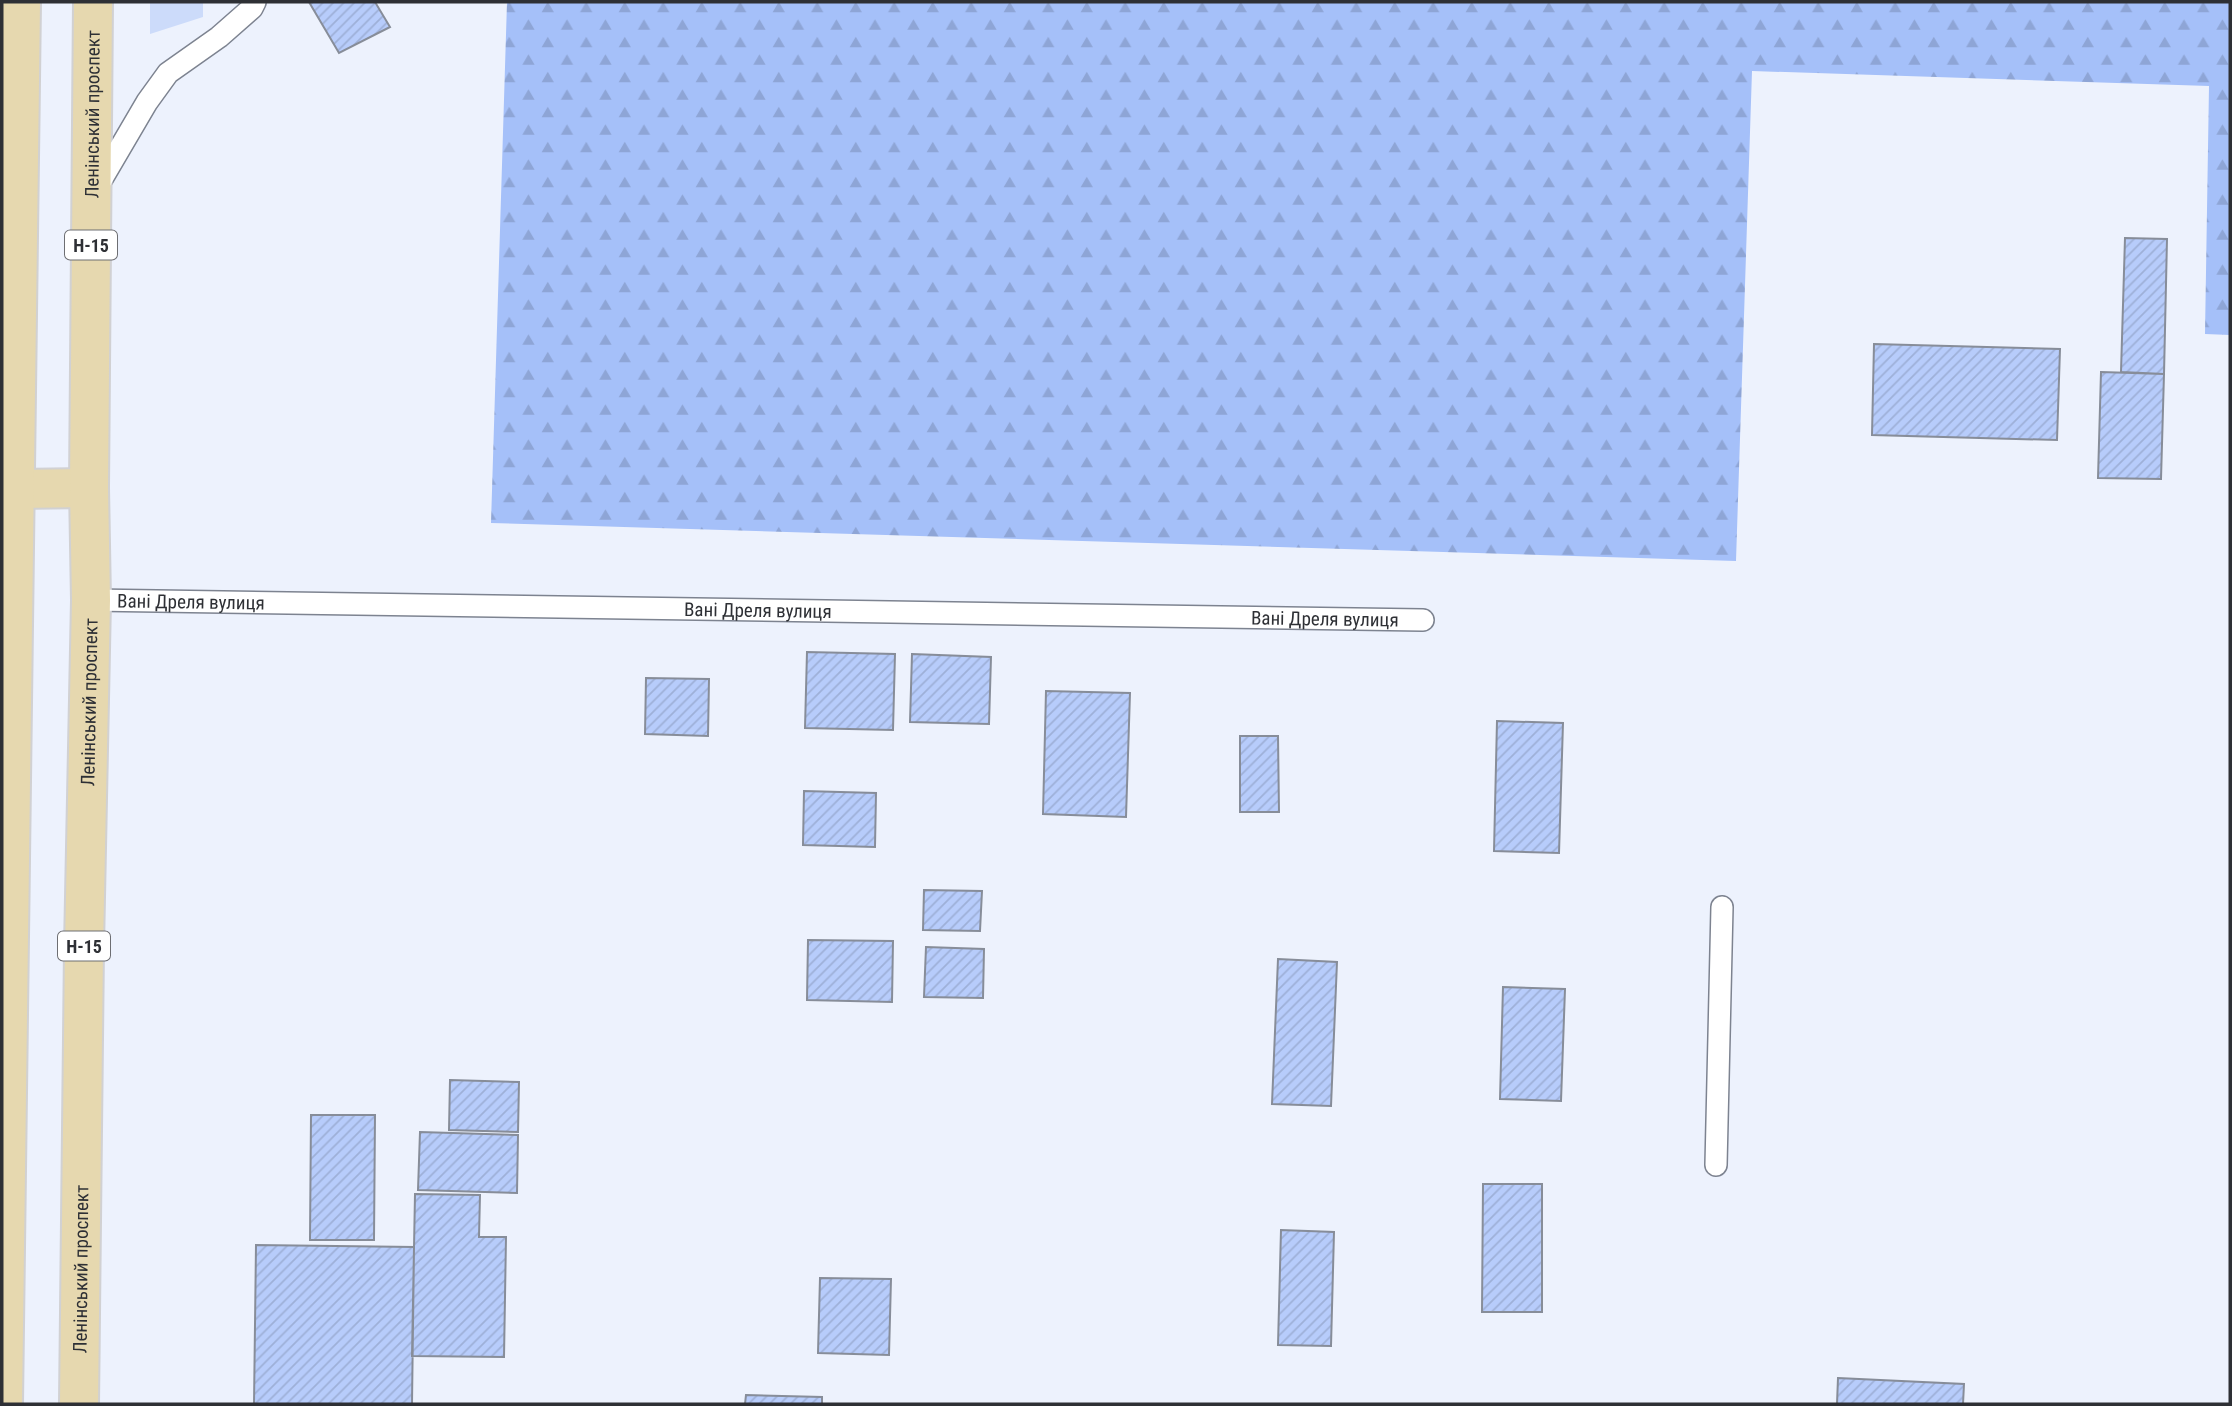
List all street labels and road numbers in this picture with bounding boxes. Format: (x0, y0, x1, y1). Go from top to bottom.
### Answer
street label: Ленінський проспект (80, 30, 104, 198)
road number: Н-15 (65, 230, 117, 260)
street label: Вані Дреля вулиця (117, 589, 265, 614)
street label: Вані Дреля вулиця (684, 597, 832, 623)
street label: Вані Дреля вулиця (1251, 606, 1399, 631)
street label: Ленінський проспект (76, 618, 102, 786)
road number: Н-15 (58, 931, 110, 960)
street label: Ленінський проспект (68, 1185, 93, 1353)

